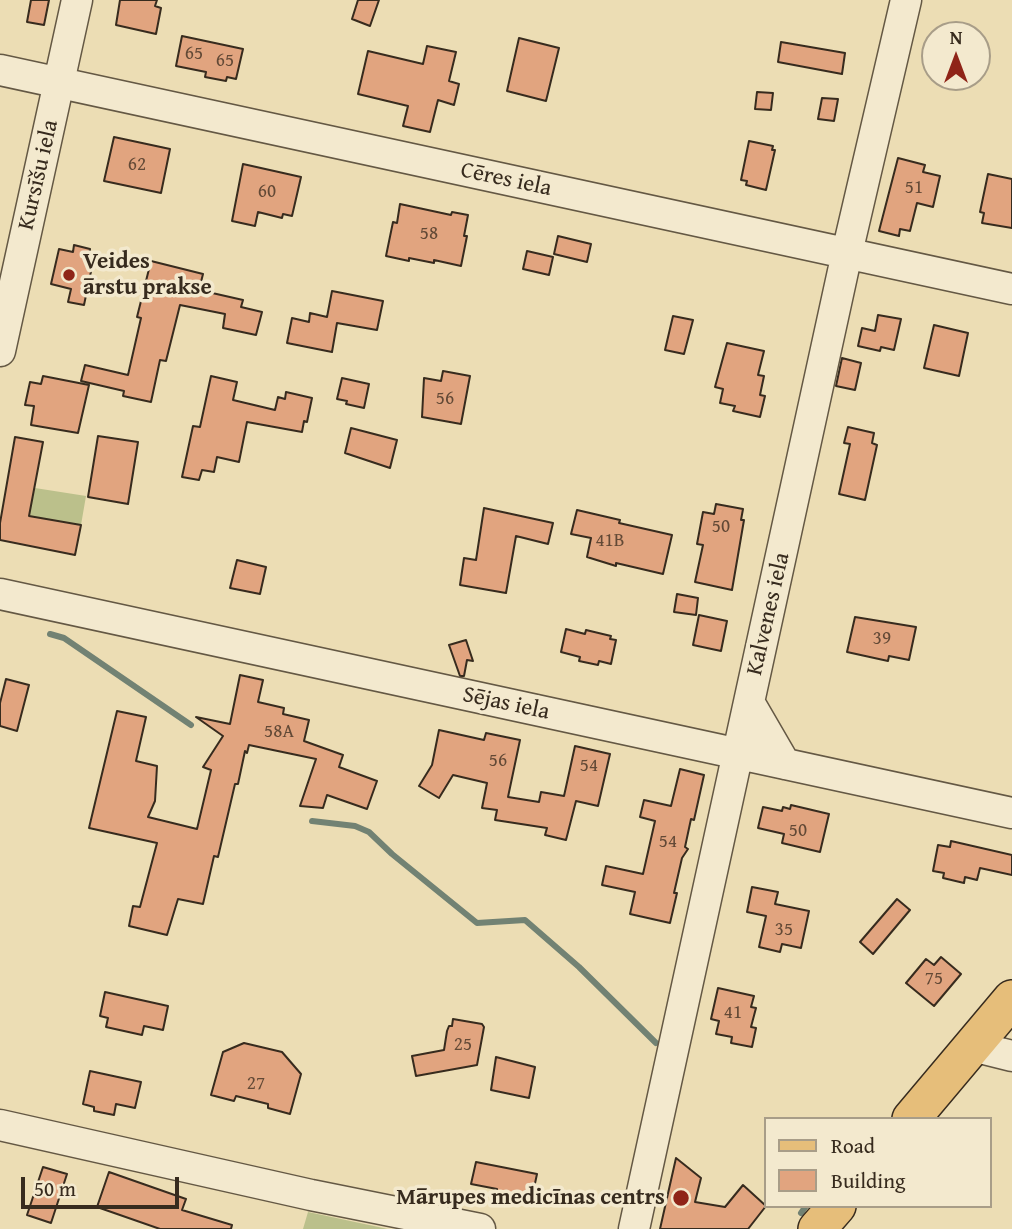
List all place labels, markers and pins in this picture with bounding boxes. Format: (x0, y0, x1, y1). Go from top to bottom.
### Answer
place label: Veides ārstu prakse (83, 248, 212, 302)
marker: Veides ārstu prakse (61, 267, 77, 283)
place label: Mārupes medicīnas centrs (396, 1184, 665, 1212)
marker: Mārupes medicīnas centrs (671, 1188, 691, 1208)

